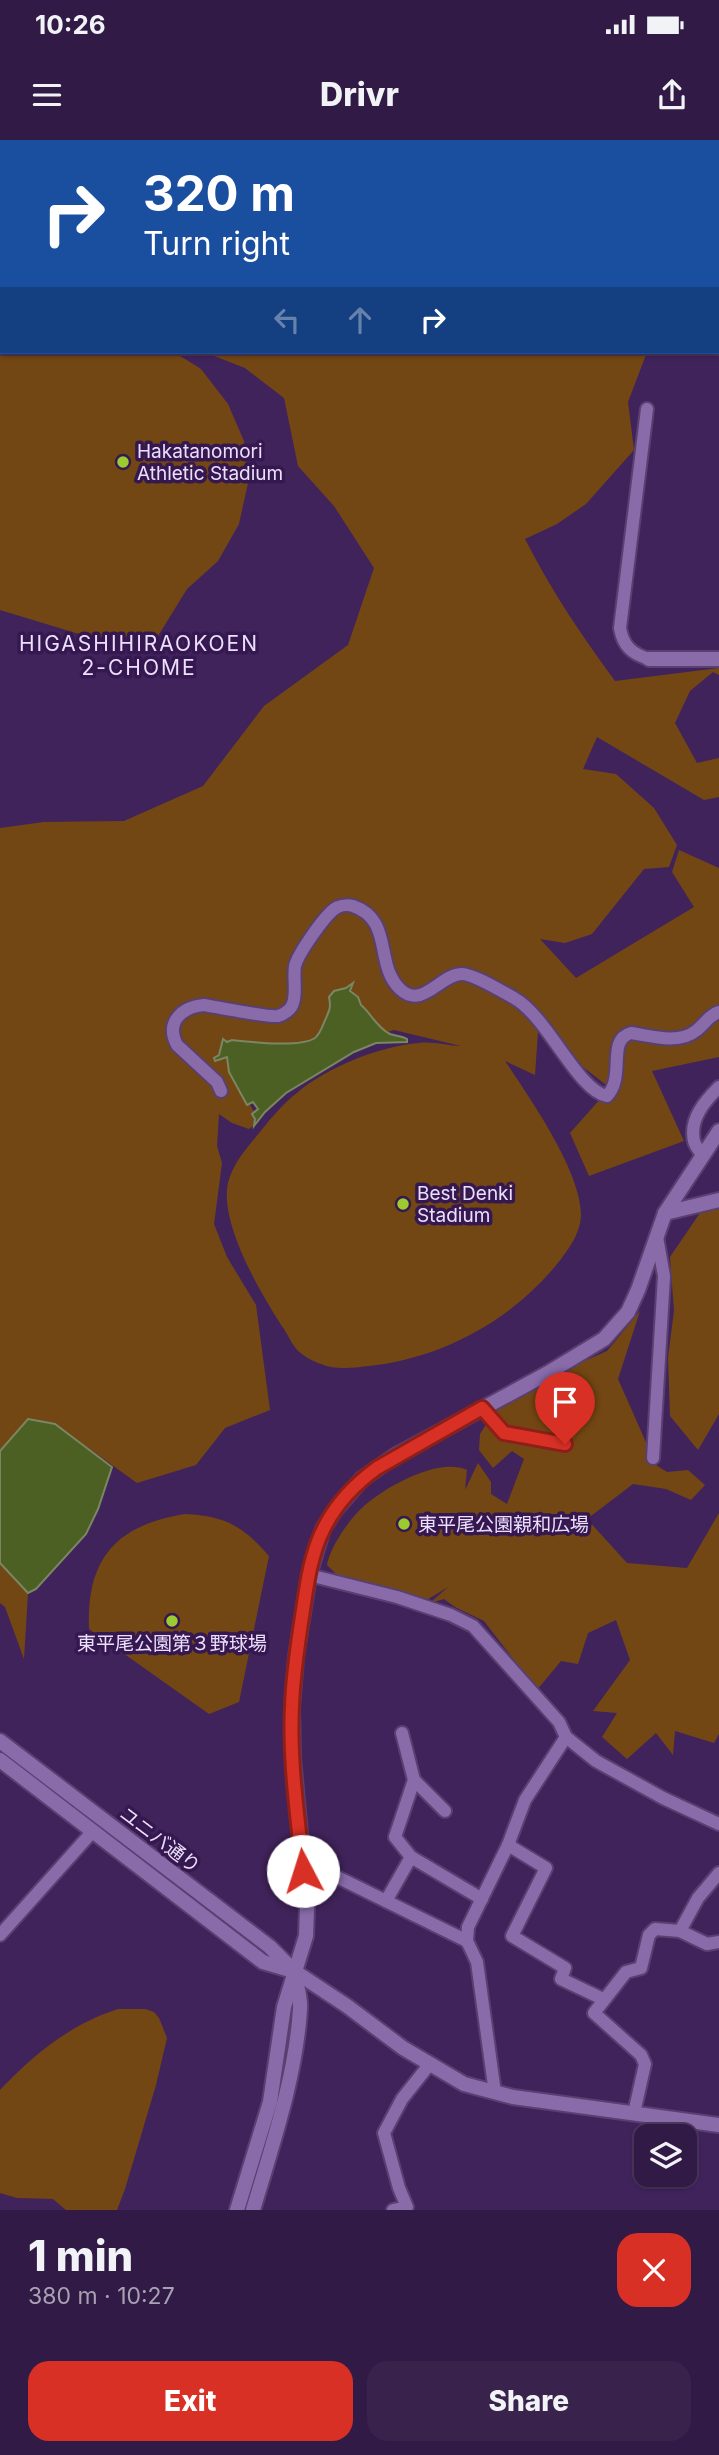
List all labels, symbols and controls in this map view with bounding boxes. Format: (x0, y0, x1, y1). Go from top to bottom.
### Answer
text: 10:26 (35, 9, 106, 40)
text: Drivr (320, 75, 399, 114)
icon: menu (28, 76, 66, 114)
icon: share (653, 76, 691, 114)
text: 320 m (143, 164, 295, 223)
icon: right (28, 168, 119, 259)
text: Turn right (143, 224, 290, 263)
icon: left (268, 301, 306, 339)
icon: ahead (341, 301, 379, 339)
icon: right (414, 301, 452, 339)
place label: Hakatanomori Athletic Stadium (137, 440, 283, 485)
marker: Hakatanomori Athletic Stadium (115, 454, 131, 470)
district label: HIGASHIHIRAOKOEN 2-CHOME (19, 631, 259, 680)
place label: Best Denki Stadium (417, 1182, 513, 1227)
marker: Best Denki Stadium (395, 1196, 411, 1212)
pin (535, 1372, 595, 1444)
icon: arrive (546, 1383, 584, 1421)
place label: 東平尾公園親和広場 (418, 1513, 589, 1536)
marker: 東平尾公園親和広場 (396, 1516, 412, 1532)
marker: 東平尾公園第３野球場 (164, 1613, 180, 1629)
place label: 東平尾公園第３野球場 (77, 1632, 267, 1655)
street label: ユニバ通り (115, 1802, 205, 1878)
position arrow (266, 1834, 340, 1908)
map controls (634, 2124, 697, 2187)
button: layers (634, 2124, 697, 2187)
text: 1 min (28, 2230, 133, 2281)
button: close (617, 2233, 691, 2307)
text: 380 m · 10:27 (28, 2282, 175, 2310)
button: Exit (28, 2361, 353, 2441)
button: Share (367, 2361, 691, 2441)

